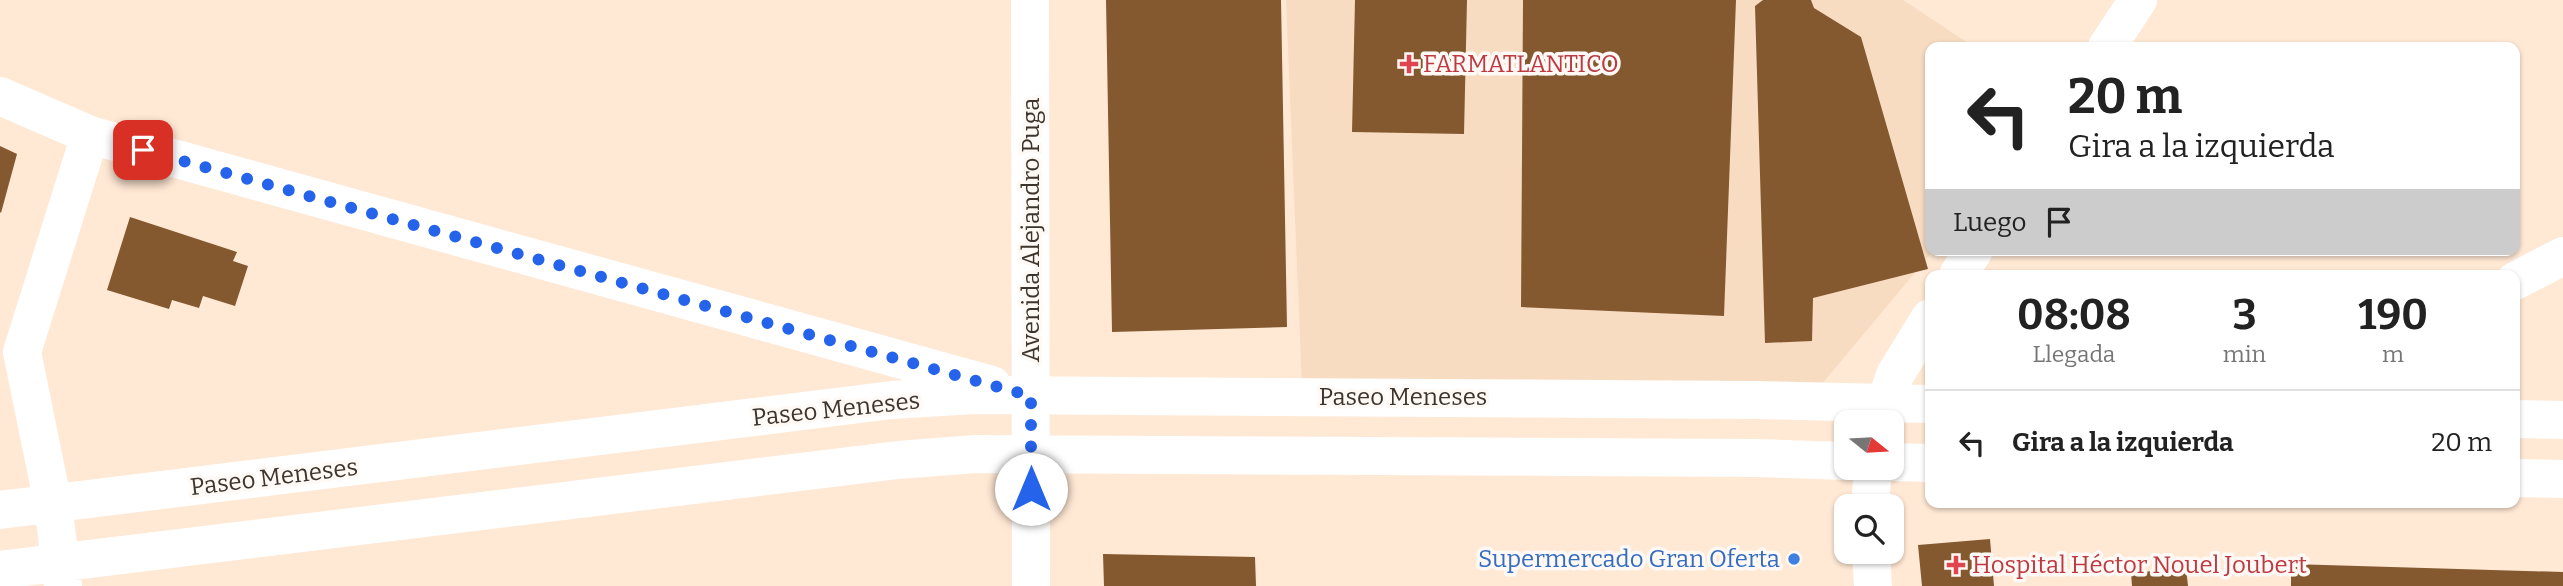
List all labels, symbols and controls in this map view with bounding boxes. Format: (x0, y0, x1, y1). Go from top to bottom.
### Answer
place label: FARMATLANTICO (1423, 50, 1619, 78)
marker: FARMATLANTICO (1401, 56, 1417, 72)
text: 20 m (2068, 67, 2182, 126)
icon: left (1953, 70, 2044, 161)
street label: Avenida Alejandro Puga (1017, 98, 1045, 362)
pin (113, 120, 173, 180)
text: Gira a la izquierda (2068, 127, 2335, 165)
icon: arrive (124, 131, 162, 169)
icon: arrive (2040, 203, 2078, 241)
text: Luego (1953, 207, 2026, 238)
text: 08:08 (2017, 290, 2131, 340)
text: 3 (2232, 290, 2257, 340)
text: 190 (2358, 290, 2428, 340)
text: Llegada (2032, 340, 2115, 368)
text: min (2223, 340, 2266, 368)
text: m (2382, 340, 2404, 368)
street label: Paseo Meneses (1319, 383, 1487, 411)
street label: Paseo Meneses (751, 386, 921, 432)
north arrow (1834, 410, 1904, 480)
map controls (1834, 410, 1904, 564)
icon: left (1953, 424, 1991, 462)
text: Gira a la izquierda (2012, 427, 2234, 458)
text: 20 m (2431, 427, 2492, 458)
position arrow (994, 452, 1068, 526)
street label: Paseo Meneses (189, 453, 359, 501)
button: search (1834, 494, 1904, 564)
place label: Supermercado Gran Oferta (1478, 545, 1780, 573)
marker: Supermercado Gran Oferta (1786, 551, 1802, 567)
place label: Hospital Héctor Nouel Joubert (1972, 551, 2307, 579)
marker: Hospital Héctor Nouel Joubert (1946, 555, 1966, 575)

